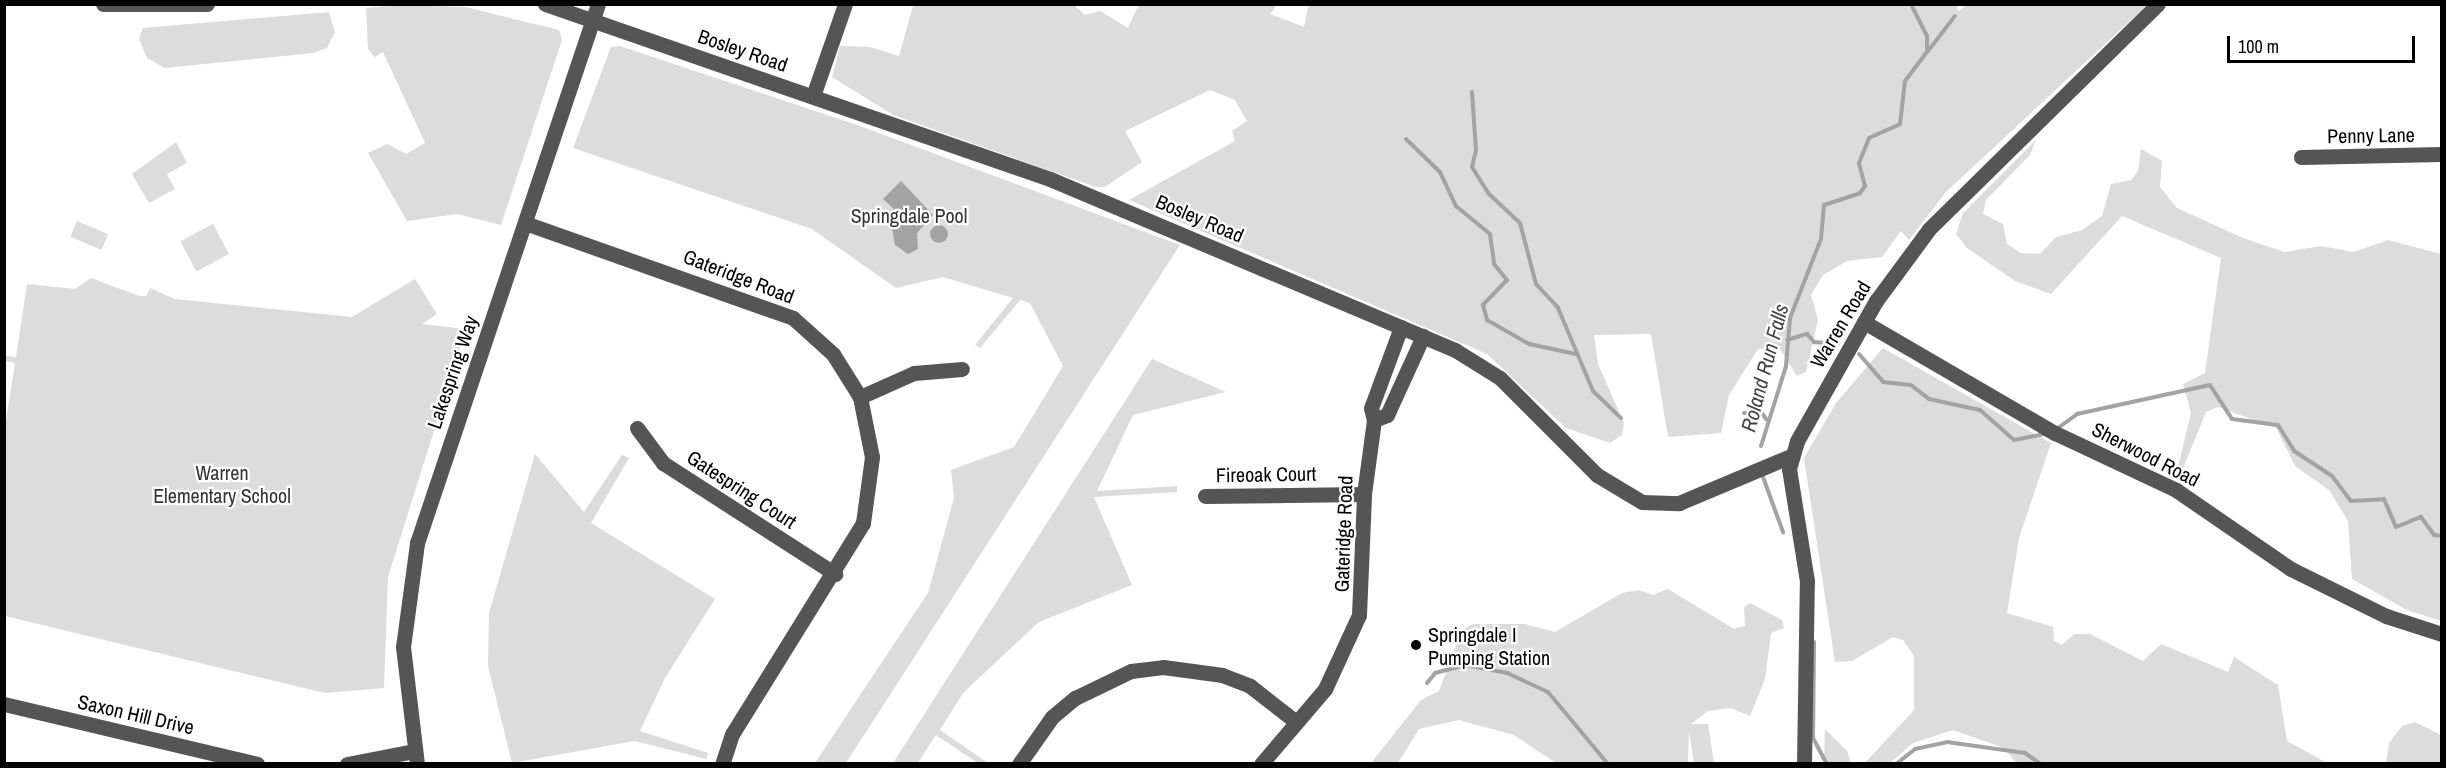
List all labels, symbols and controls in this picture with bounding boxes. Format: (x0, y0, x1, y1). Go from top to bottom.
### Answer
street label: Bosley Road (695, 24, 791, 76)
scale bar (2230, 24, 2418, 62)
text: 100 m (2238, 34, 2279, 59)
street label: Penny Lane (2327, 122, 2415, 148)
street label: Bosley Road (1153, 189, 1247, 247)
park label: Springdale Pool (851, 203, 967, 227)
street label: Gateridge Road (680, 244, 798, 308)
street label: Warren Road (1805, 276, 1875, 372)
water label: Roland Run Falls (1736, 301, 1794, 435)
street label: Lakespring Way (421, 312, 483, 432)
street label: Sherwood Road (2088, 417, 2204, 491)
street label: Gatespring Court (683, 445, 801, 533)
park label: Warren Elementary School (153, 461, 291, 508)
street label: Fireoak Court (1216, 461, 1316, 487)
street label: Gateridge Road (1329, 475, 1357, 593)
place label: Springdale I Pumping Station (1428, 622, 1550, 669)
marker: Springdale I Pumping Station (1409, 638, 1423, 652)
street label: Saxon Hill Drive (76, 689, 196, 739)

